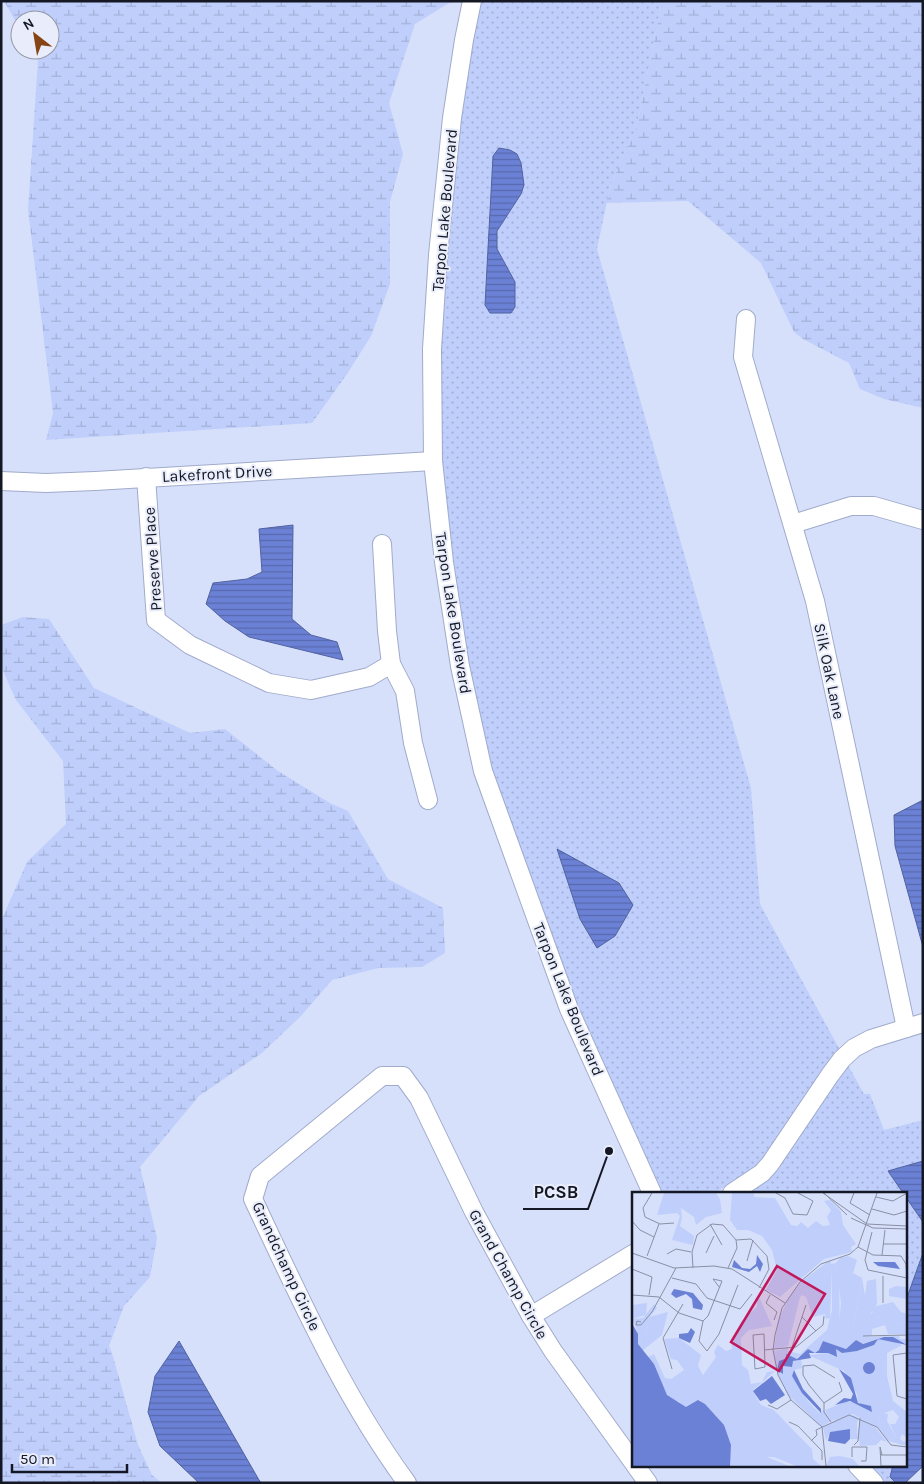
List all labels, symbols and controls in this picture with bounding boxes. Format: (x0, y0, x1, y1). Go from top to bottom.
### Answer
north arrow (10, 10, 60, 60)
text: N (20, 14, 37, 34)
street label: Tarpon Lake Boulevard (428, 128, 461, 292)
street label: Lakefront Drive (161, 461, 273, 486)
street label: Preserve Place (139, 506, 166, 611)
street label: Tarpon Lake Boulevard (431, 531, 476, 695)
street label: Silk Oak Lane (810, 621, 849, 721)
street label: Tarpon Lake Boulevard (529, 920, 608, 1078)
callout: PCSB (523, 1176, 588, 1209)
text: PCSB (534, 1181, 579, 1203)
inset map (632, 1192, 906, 1466)
street label: Grandchamp Circle (248, 1199, 325, 1334)
street label: Grand Champ Circle (465, 1206, 552, 1342)
scale bar (12, 1442, 128, 1474)
text: 50 m (20, 1450, 55, 1468)

